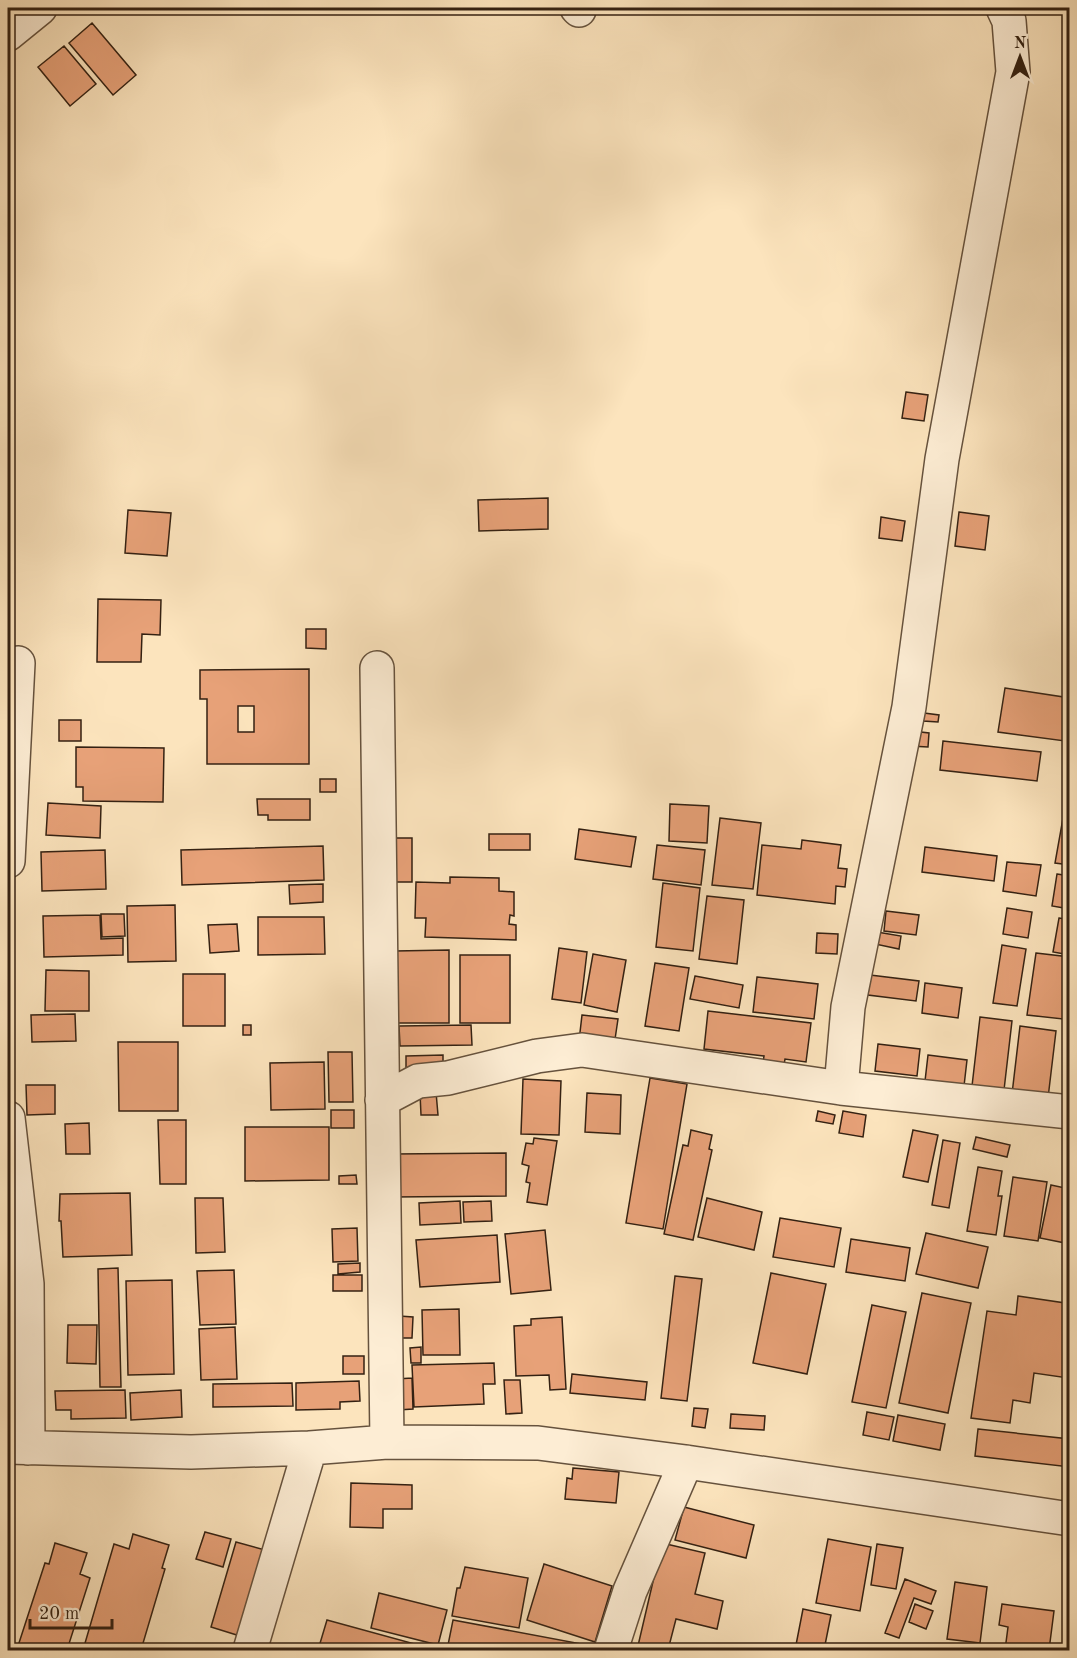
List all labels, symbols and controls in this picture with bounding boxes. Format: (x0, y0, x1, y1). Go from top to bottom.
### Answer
north arrow (990, 27, 1050, 87)
text: N (1014, 36, 1027, 52)
scale bar (30, 1592, 112, 1630)
text: 20 m (39, 1605, 79, 1623)

